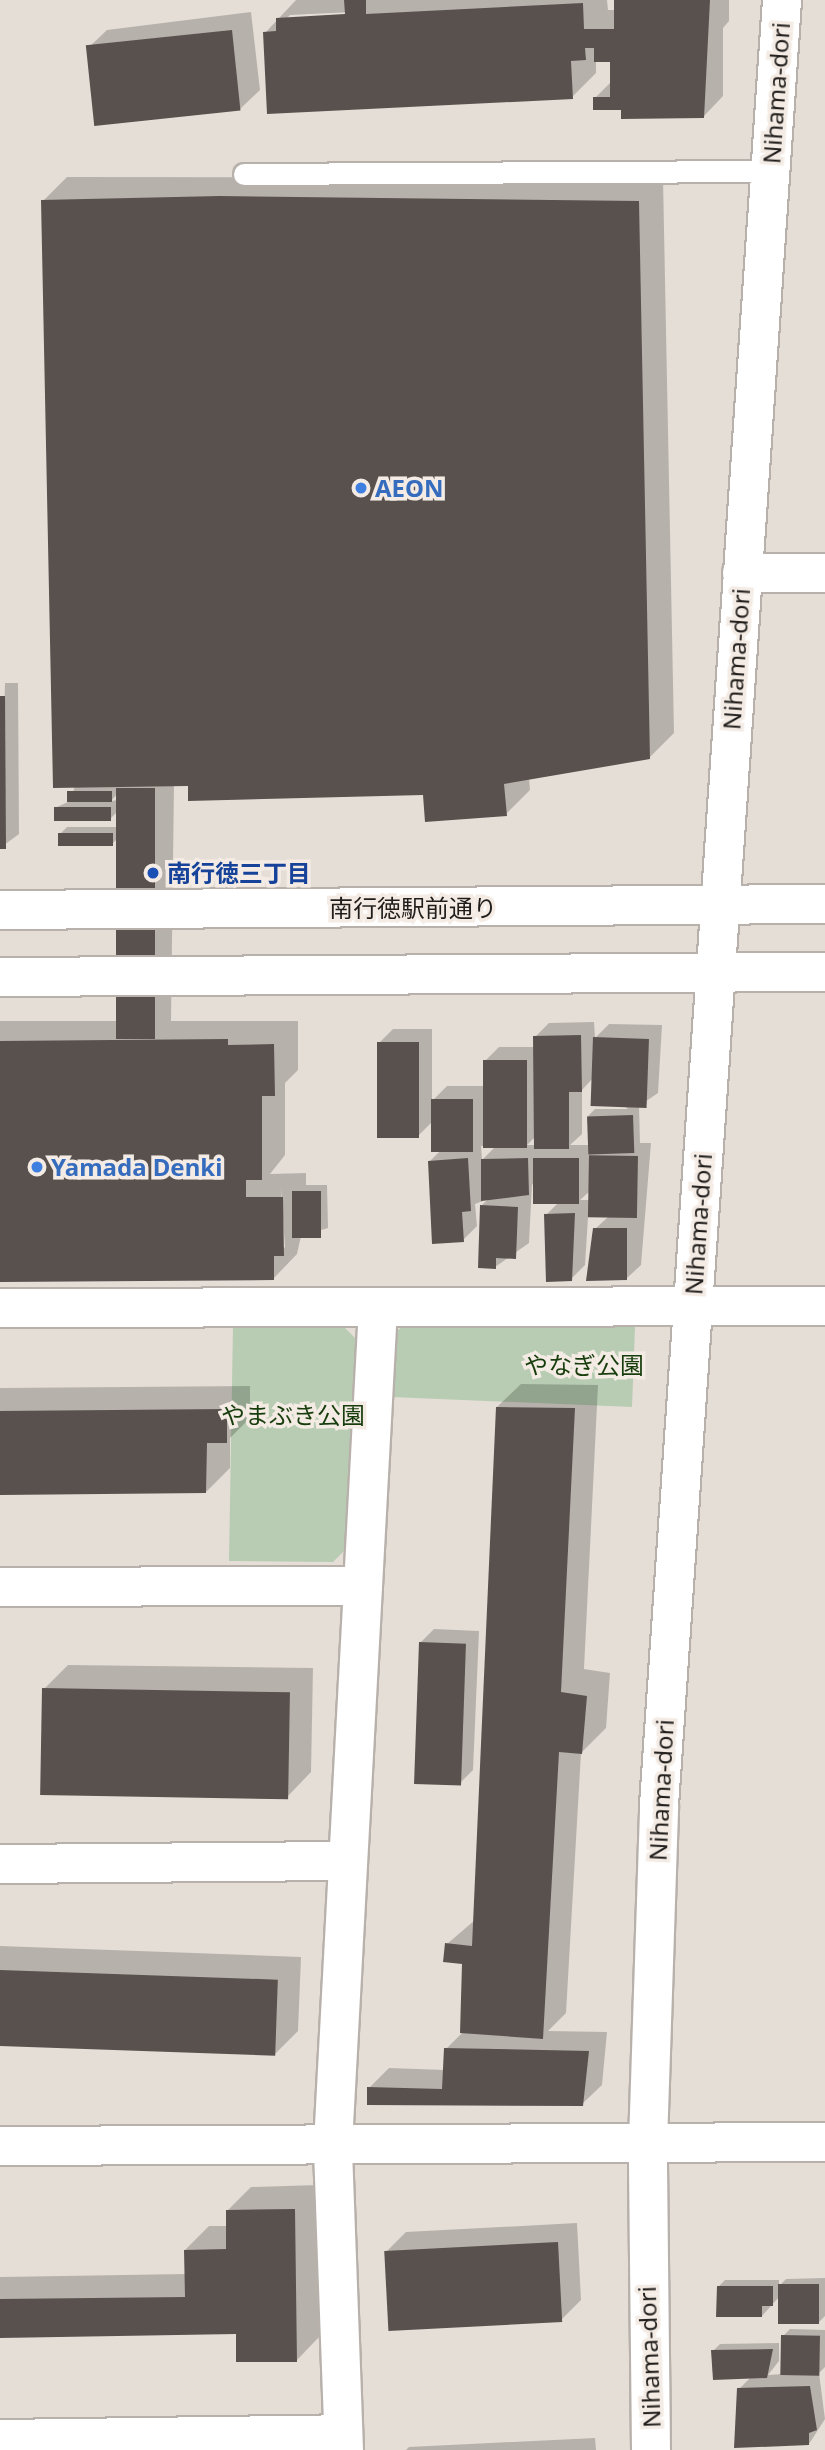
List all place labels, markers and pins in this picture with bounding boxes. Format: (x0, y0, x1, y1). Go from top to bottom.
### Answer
place label: AEON (375, 474, 444, 502)
marker: AEON (353, 480, 369, 496)
place label: 南行徳三丁目 (167, 859, 311, 887)
marker: 南行徳三丁目 (145, 865, 161, 881)
place label: Yamada Denki (51, 1153, 222, 1181)
marker: Yamada Denki (29, 1159, 45, 1175)

